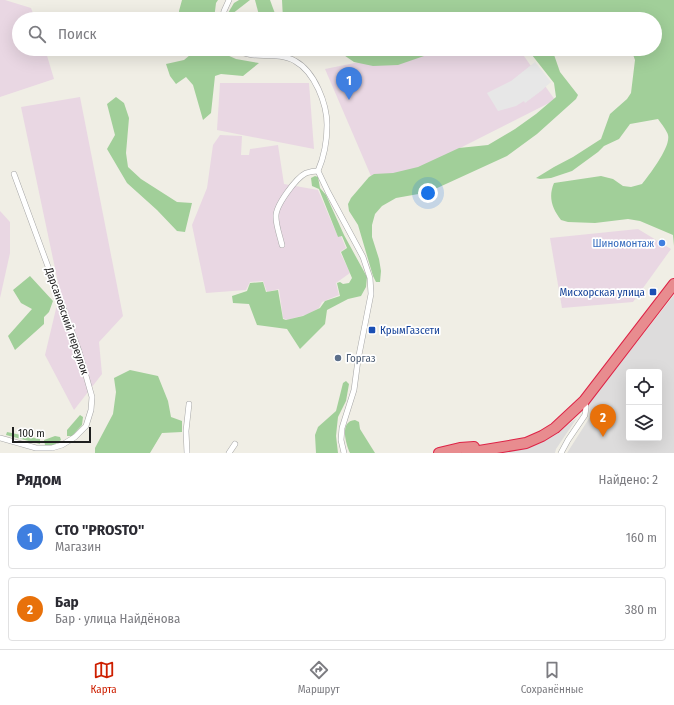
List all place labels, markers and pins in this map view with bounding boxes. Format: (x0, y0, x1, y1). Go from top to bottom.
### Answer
pin: 1 (336, 67, 362, 100)
place label: Шиномонтаж (593, 237, 654, 250)
marker: Шиномонтаж (657, 238, 667, 248)
place label: Мисхорская улица (560, 286, 645, 299)
marker: Мисхорская улица (648, 287, 658, 297)
place label: КрымГазсети (380, 324, 440, 337)
marker: КрымГазсети (367, 325, 377, 335)
place label: Горгаз (346, 352, 376, 365)
marker: Горгаз (333, 353, 343, 363)
pin: 2 (590, 404, 616, 437)

